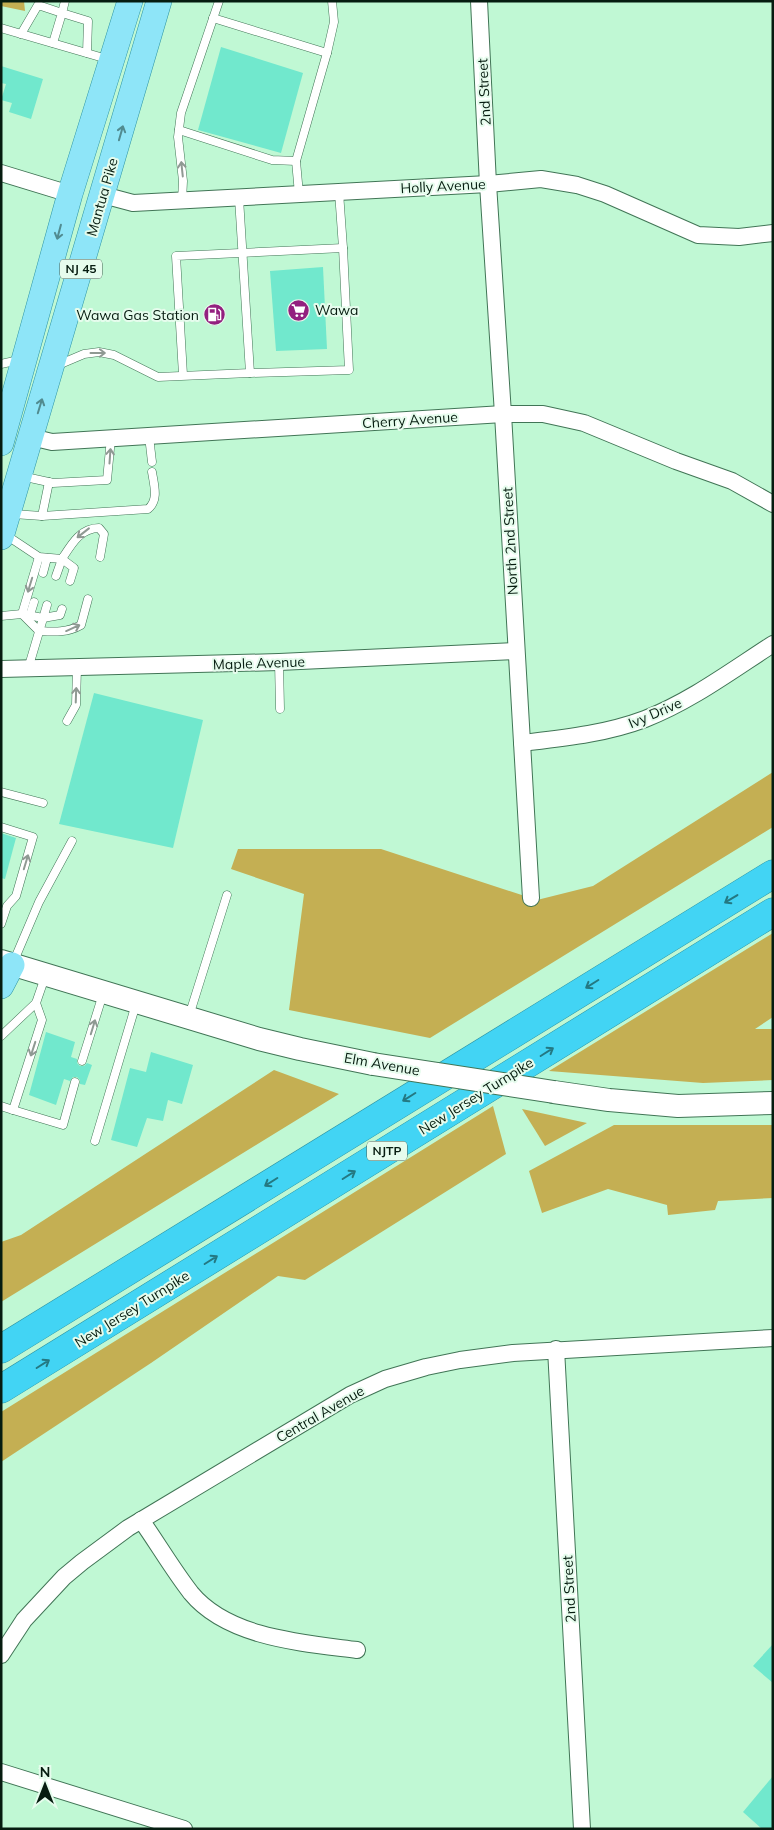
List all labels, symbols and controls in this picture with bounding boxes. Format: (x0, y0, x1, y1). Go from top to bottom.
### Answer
street label: 2nd Street (473, 58, 495, 126)
one-way arrow (117, 125, 127, 141)
street label: Mantua Pike (82, 156, 122, 238)
one-way arrow (177, 161, 187, 177)
street label: Holly Avenue (400, 175, 486, 197)
one-way arrow (54, 223, 64, 239)
road number: NJ 45 (60, 260, 102, 278)
supermarket icon: Wawa (287, 298, 311, 322)
place label: Wawa (315, 301, 359, 319)
fuel station icon: Wawa Gas Station (203, 303, 227, 327)
place label: Wawa Gas Station (76, 306, 199, 324)
one-way arrow (89, 348, 105, 358)
one-way arrow (36, 398, 46, 414)
street label: Cherry Avenue (362, 408, 458, 432)
one-way arrow (105, 448, 115, 464)
street label: North 2nd Street (498, 486, 522, 595)
one-way arrow (77, 528, 90, 539)
one-way arrow (25, 577, 35, 593)
one-way arrow (65, 622, 80, 632)
street label: Maple Avenue (213, 652, 305, 674)
one-way arrow (71, 688, 81, 704)
street label: Ivy Drive (626, 694, 684, 732)
one-way arrow (21, 854, 31, 870)
one-way arrow (725, 895, 739, 905)
one-way arrow (586, 979, 600, 989)
one-way arrow (88, 1019, 98, 1035)
one-way arrow (27, 1041, 37, 1057)
one-way arrow (539, 1047, 553, 1057)
street label: Elm Avenue (343, 1049, 421, 1079)
street label: New Jersey Turnpike (415, 1053, 537, 1139)
one-way arrow (403, 1092, 417, 1102)
road number: NJTP (367, 1142, 407, 1160)
one-way arrow (342, 1169, 356, 1179)
one-way arrow (264, 1177, 278, 1187)
one-way arrow (203, 1255, 217, 1265)
street label: New Jersey Turnpike (71, 1266, 193, 1352)
one-way arrow (35, 1358, 49, 1368)
street label: Central Avenue (273, 1381, 367, 1447)
street label: 2nd Street (558, 1555, 580, 1623)
north arrow (20, 1760, 70, 1810)
text: N (40, 1763, 50, 1781)

